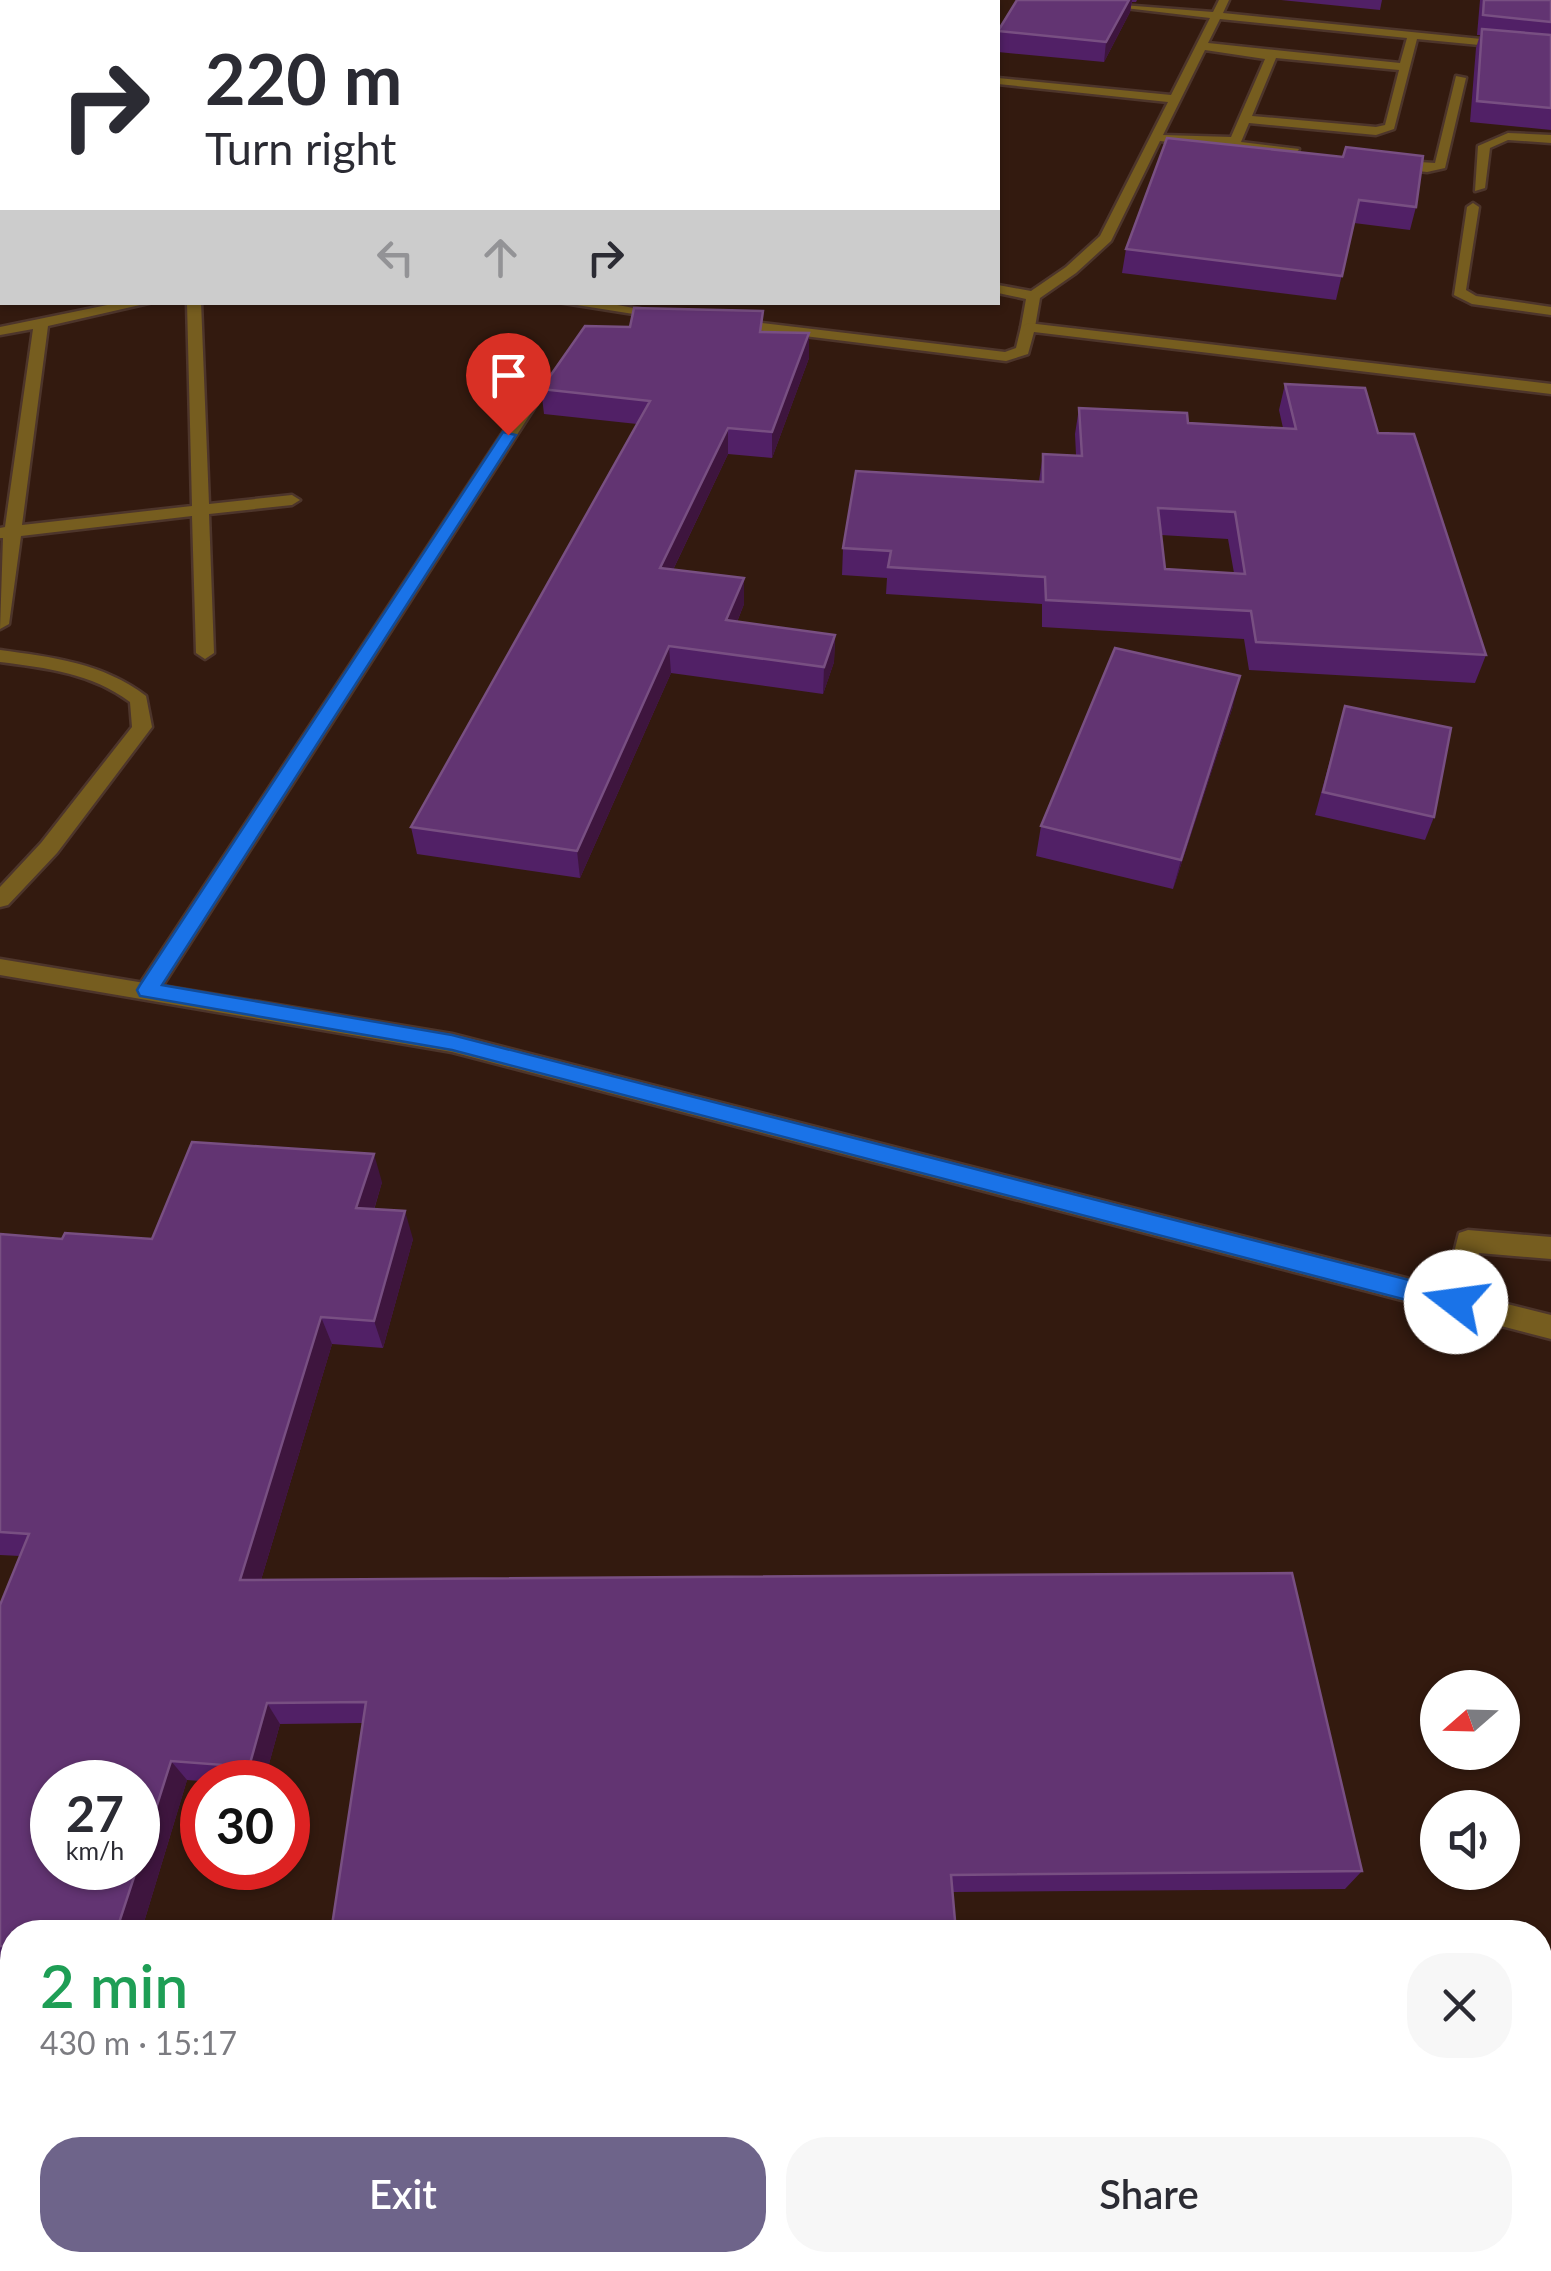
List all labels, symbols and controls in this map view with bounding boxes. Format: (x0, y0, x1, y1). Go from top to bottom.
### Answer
text: 220 m (205, 36, 402, 120)
icon: right (40, 40, 170, 170)
text: Turn right (205, 121, 396, 175)
icon: left (368, 230, 423, 285)
icon: ahead (473, 230, 528, 285)
icon: right (578, 230, 633, 285)
pin (466, 333, 551, 436)
icon: arrive (481, 348, 536, 403)
position arrow (1404, 1250, 1508, 1354)
north arrow (1420, 1670, 1520, 1770)
map controls (1420, 1670, 1520, 1890)
speed limit sign: 30 (180, 1760, 310, 1890)
text: 27 (66, 1783, 124, 1843)
button: sound (1420, 1790, 1520, 1890)
text: km/h (66, 1835, 124, 1865)
text: 2 min (40, 1949, 188, 2021)
button: close (1407, 1953, 1512, 2058)
text: 430 m · 15:17 (40, 2023, 237, 2062)
button: Exit (40, 2137, 766, 2252)
button: Share (786, 2137, 1512, 2252)

